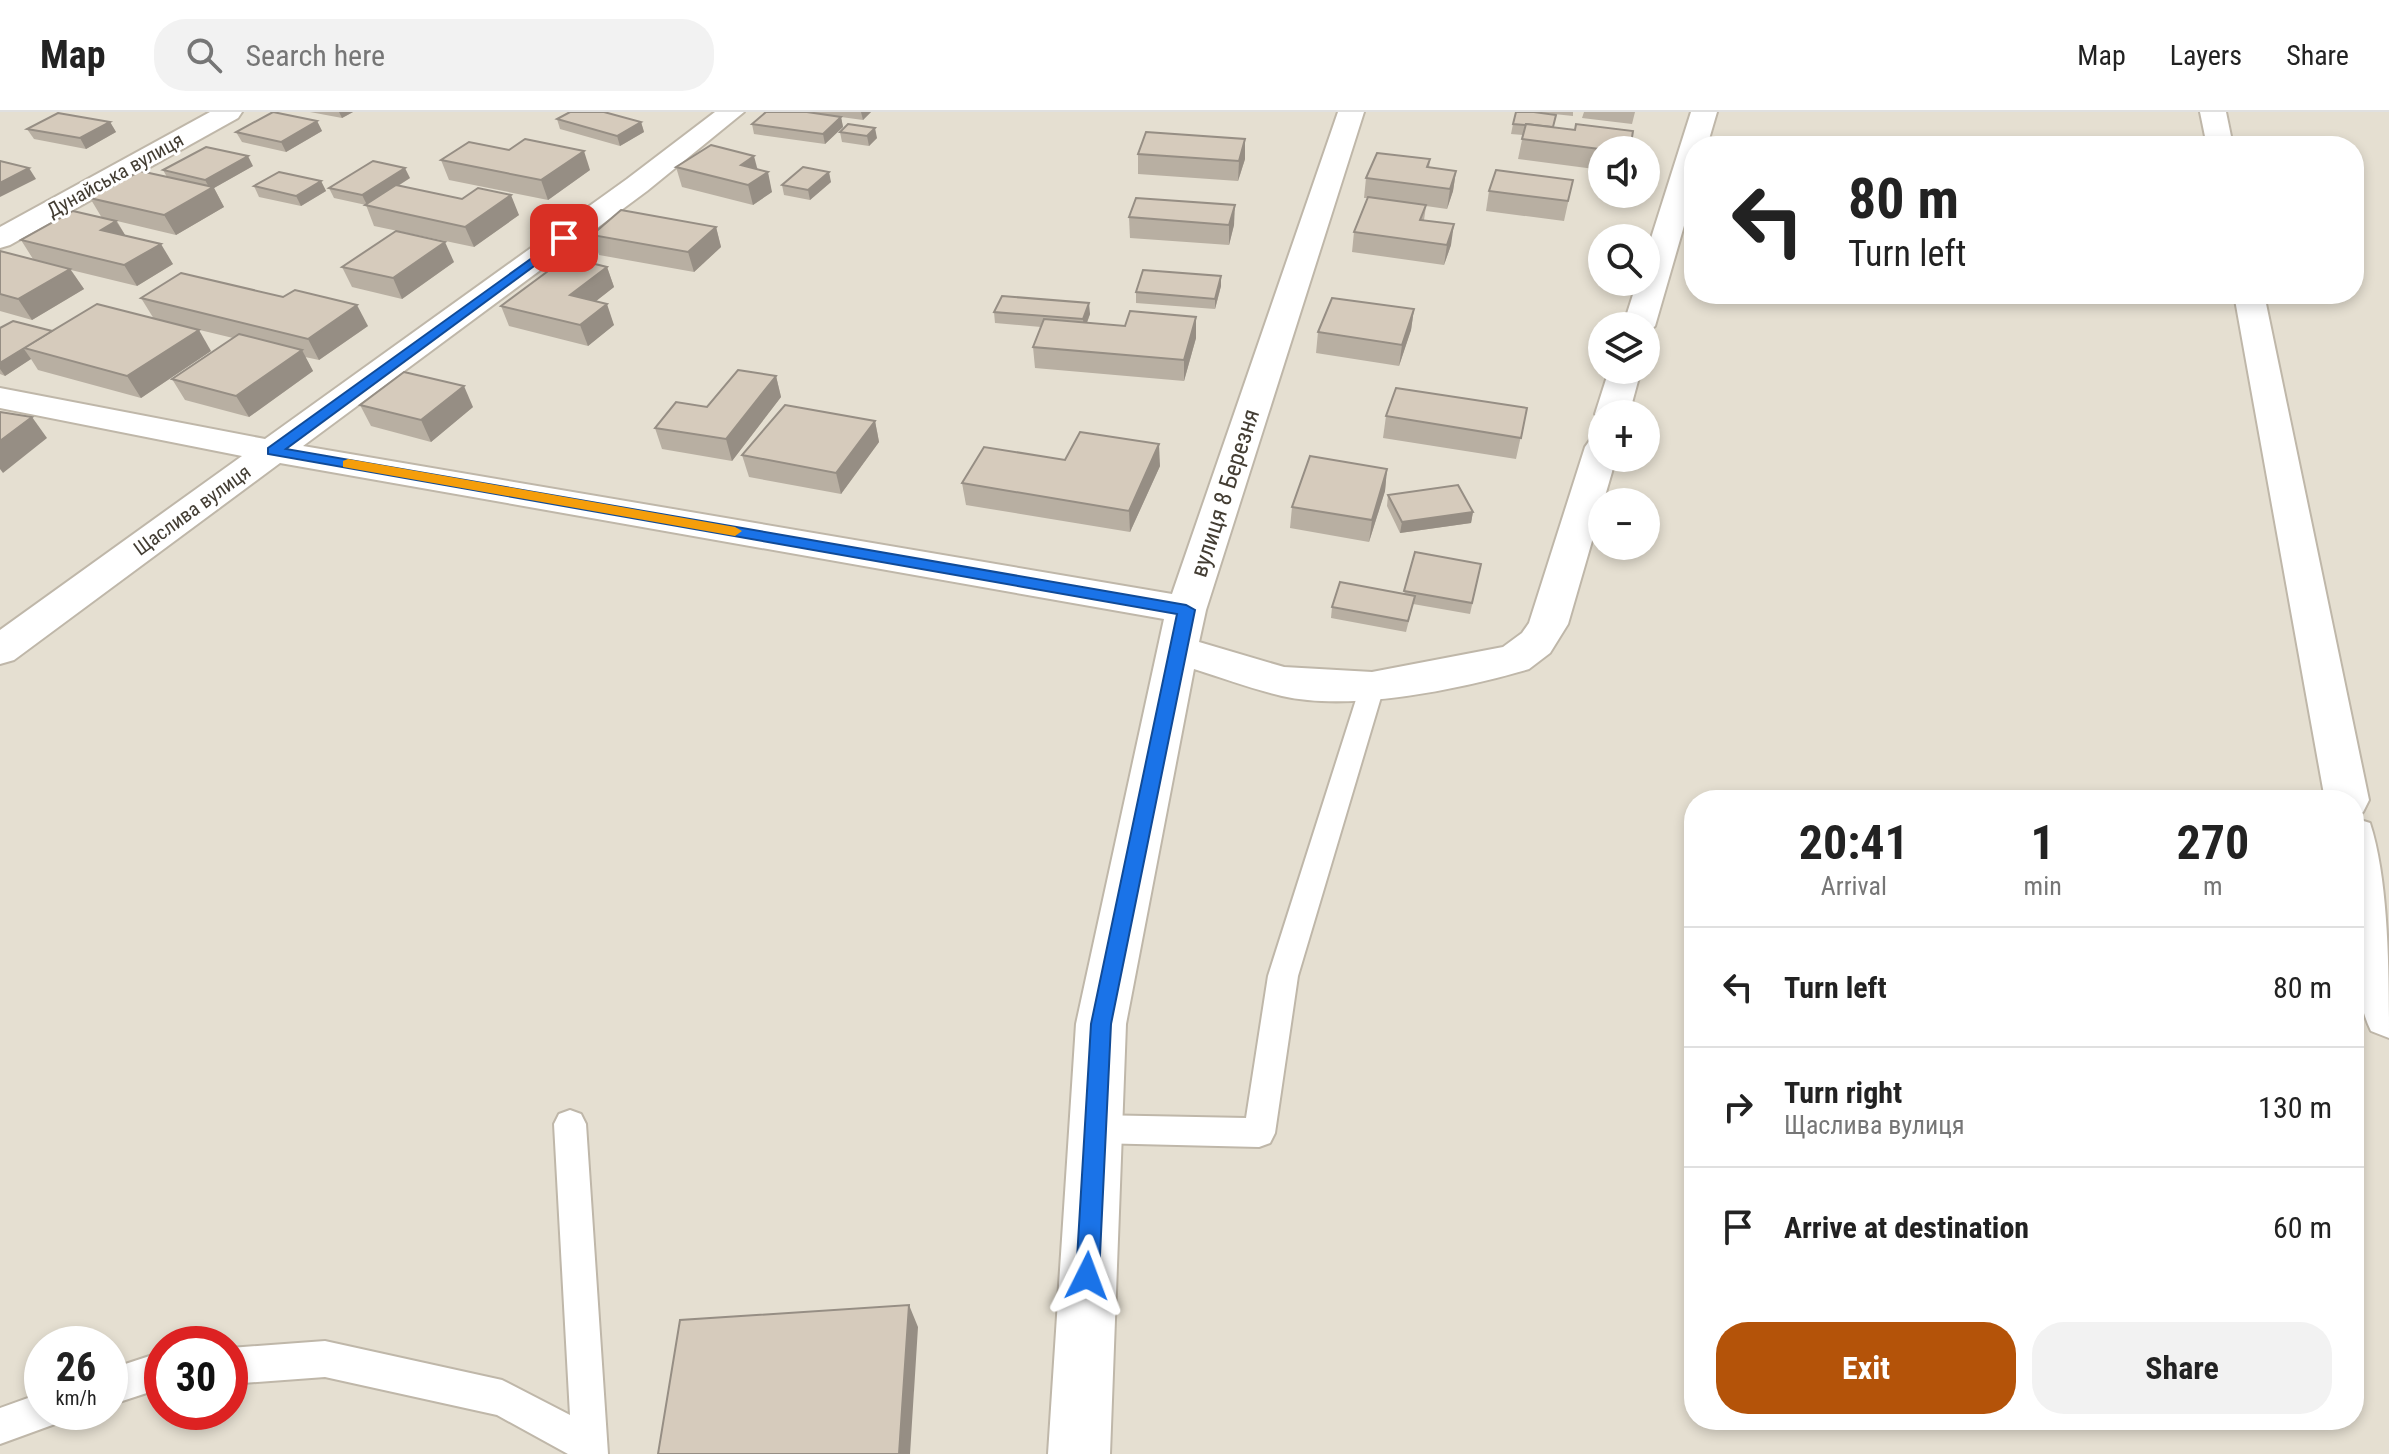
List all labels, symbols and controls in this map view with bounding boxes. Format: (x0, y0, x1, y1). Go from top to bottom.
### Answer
search box (154, 19, 714, 91)
text: Map (40, 33, 106, 77)
icon: search (182, 33, 226, 77)
text: Search here (246, 38, 385, 73)
text: Map (2077, 39, 2126, 72)
text: Layers (2170, 39, 2242, 72)
text: Share (2286, 39, 2349, 72)
street label: Дунайська вулиця (42, 128, 188, 222)
map controls (1588, 136, 1660, 560)
button: sound (1588, 136, 1660, 208)
text: 80 m (1848, 166, 1959, 232)
icon: left (1716, 168, 1820, 272)
pin (530, 204, 598, 272)
icon: arrive (542, 216, 586, 260)
button: search (1588, 224, 1660, 296)
text: Turn left (1848, 233, 1966, 275)
button: layers (1588, 312, 1660, 384)
button: + (1588, 400, 1660, 472)
street label: вулиця 8 Березня (1185, 405, 1265, 581)
street label: Щаслива вулиця (129, 459, 255, 561)
button: − (1588, 488, 1660, 560)
text: 20:41 (1799, 814, 1909, 871)
text: 1 (2031, 814, 2055, 871)
text: 270 (2176, 814, 2249, 871)
text: Arrival (1821, 871, 1887, 901)
text: min (2024, 871, 2062, 901)
text: m (2203, 871, 2223, 901)
icon: left (1716, 965, 1760, 1009)
text: Turn left (1784, 970, 1887, 1005)
text: 80 m (2273, 970, 2332, 1005)
text: Turn right (1784, 1075, 1902, 1110)
icon: right (1716, 1085, 1760, 1129)
text: 130 m (2258, 1090, 2332, 1125)
text: Щаслива вулиця (1784, 1110, 1964, 1140)
icon: arrive (1716, 1205, 1760, 1249)
text: Arrive at destination (1784, 1210, 2029, 1245)
text: 60 m (2273, 1210, 2332, 1245)
position arrow (1045, 1234, 1129, 1318)
button: Exit (1716, 1322, 2016, 1414)
button: Share (2032, 1322, 2332, 1414)
speed limit sign: 30 (144, 1326, 248, 1430)
text: 26 (56, 1344, 96, 1391)
text: km/h (55, 1386, 97, 1410)

